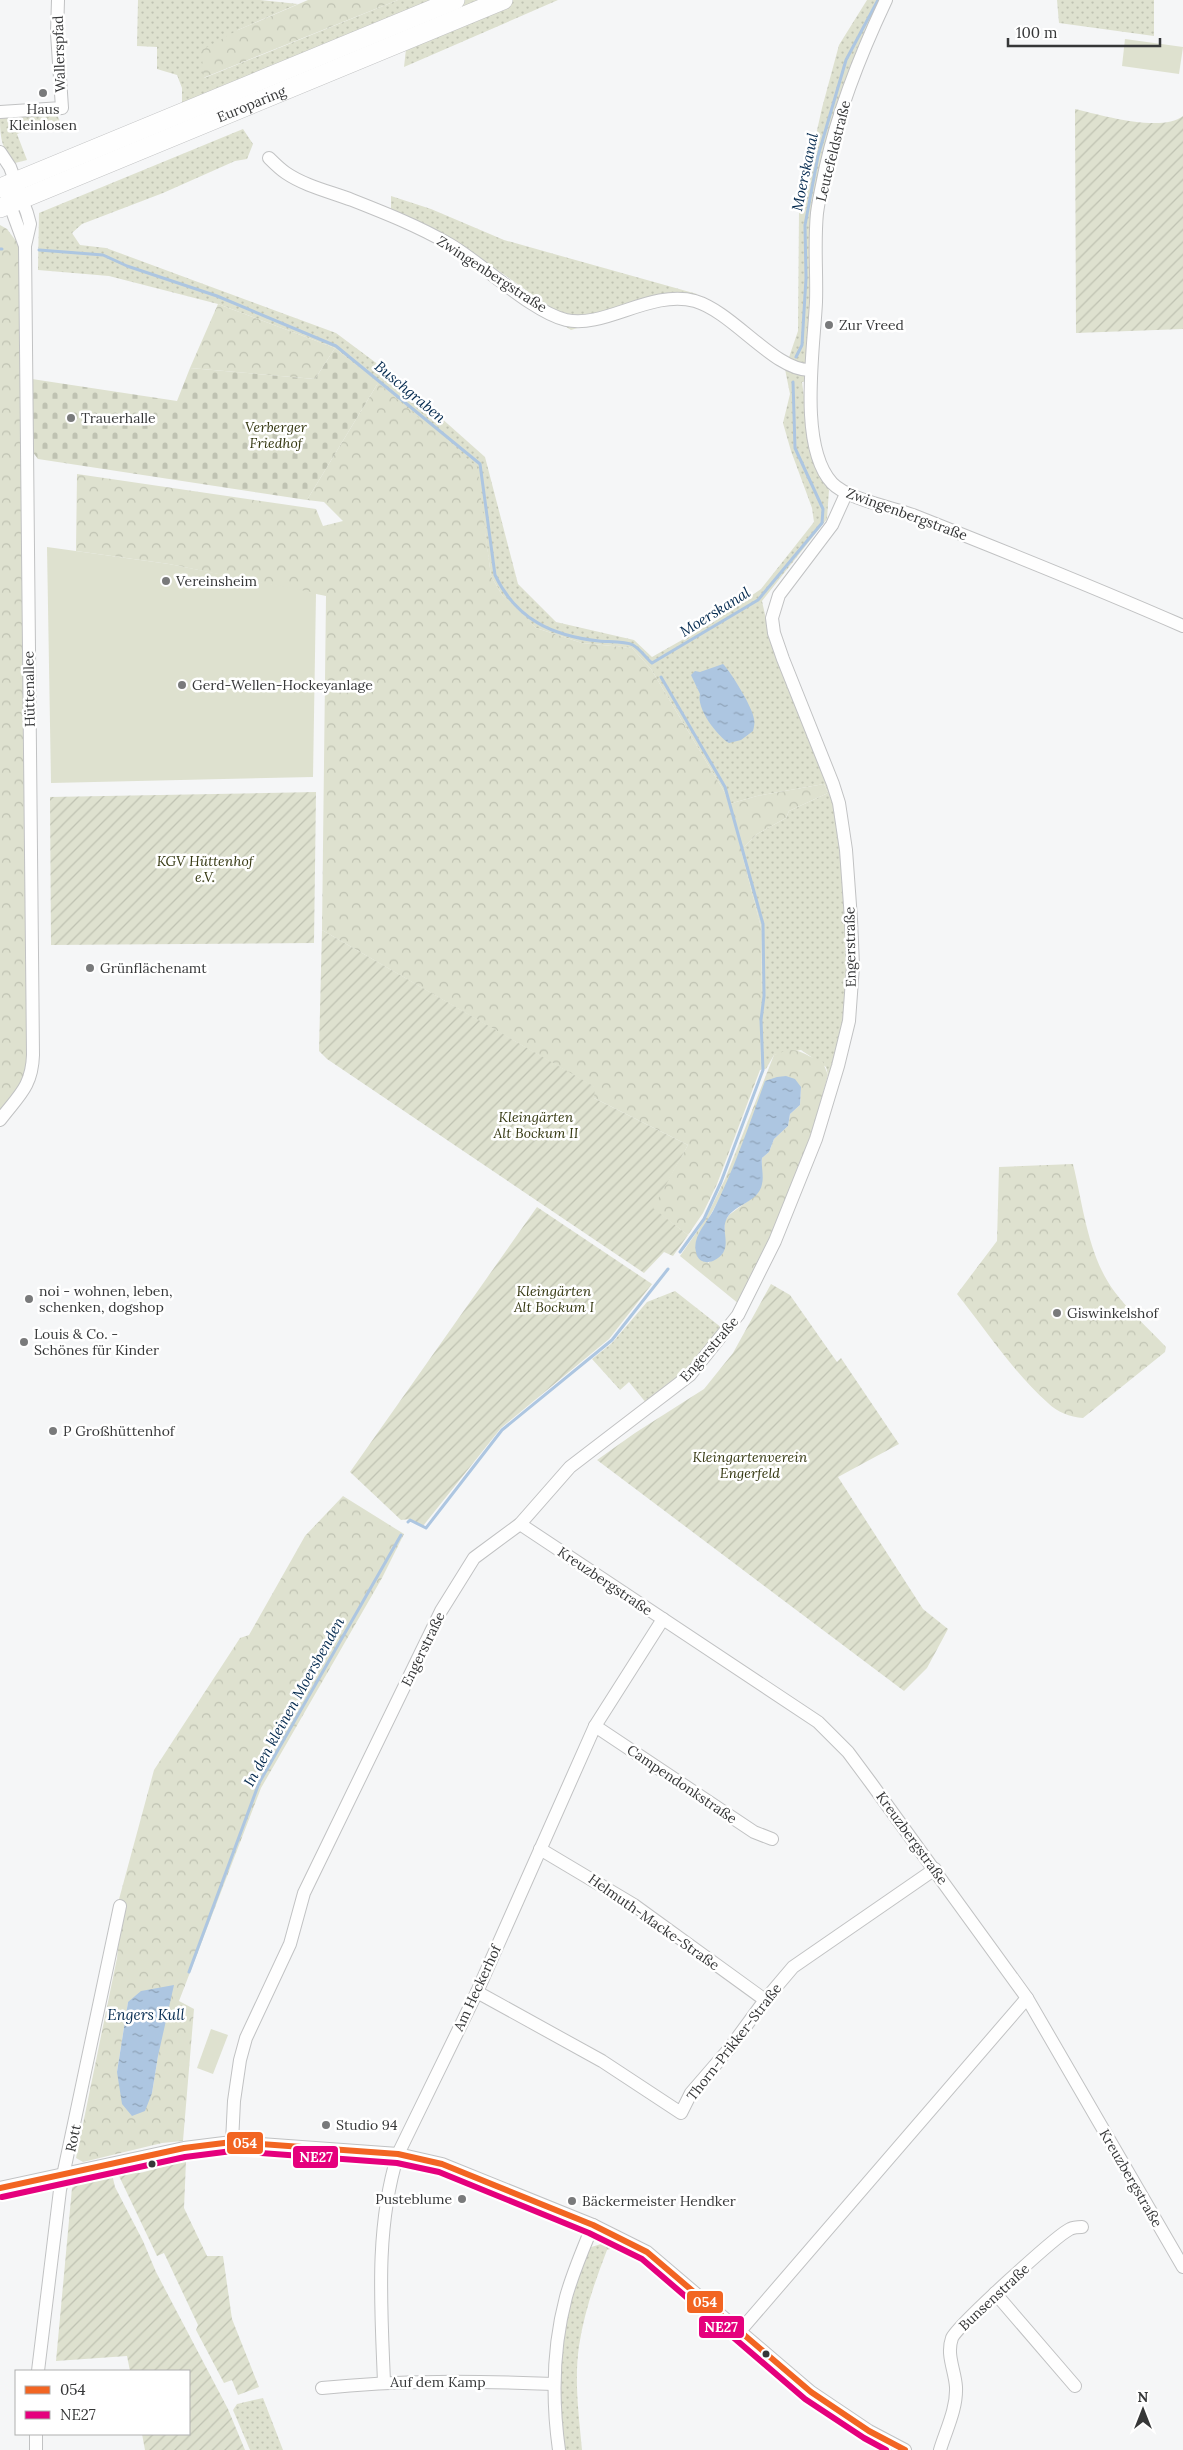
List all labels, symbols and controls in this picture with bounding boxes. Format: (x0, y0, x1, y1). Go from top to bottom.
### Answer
street label: Wallerspfad (49, 15, 69, 93)
scale bar (1008, 15, 1160, 47)
text: 100 m (1016, 23, 1057, 42)
street label: Europaring (214, 82, 289, 126)
marker: Haus Kleinlosen (37, 87, 49, 99)
street label: Leutefeldstraße (812, 98, 854, 203)
place label: Haus Kleinlosen (9, 100, 77, 134)
water label: Moerskanal (787, 130, 822, 213)
street label: Zwingenbergstraße (434, 232, 551, 316)
place label: Zur Vreed (839, 316, 904, 334)
marker: Zur Vreed (823, 319, 835, 331)
water label: Buschgraben (371, 356, 450, 427)
place label: Trauerhalle (81, 409, 156, 427)
marker: Trauerhalle (65, 412, 77, 424)
park label: Verberger Friedhof (245, 418, 308, 452)
street label: Zwingenbergstraße (844, 484, 970, 544)
place label: Vereinsheim (175, 572, 258, 590)
marker: Vereinsheim (160, 575, 172, 587)
water label: Moerskanal (676, 582, 754, 641)
street label: Hüttenallee (19, 650, 39, 727)
place label: Gerd-Wellen-Hockeyanlage (192, 676, 373, 694)
marker: Gerd-Wellen-Hockeyanlage (176, 679, 188, 691)
park label: KGV Hüttenhof e.V. (157, 852, 255, 886)
street label: Engerstraße (840, 906, 860, 988)
place label: Grünflächenamt (100, 959, 207, 977)
marker: Grünflächenamt (84, 962, 96, 974)
park label: Kleingärten Alt Bockum II (493, 1108, 579, 1142)
place label: noi - wohnen, leben, schenken, dogshop (39, 1282, 172, 1316)
park label: Kleingärten Alt Bockum I (513, 1282, 594, 1316)
marker: noi - wohnen, leben, schenken, dogshop (23, 1293, 35, 1305)
place label: Giswinkelshof (1067, 1304, 1160, 1322)
marker: Giswinkelshof (1051, 1307, 1063, 1319)
street label: Engerstraße (676, 1312, 743, 1385)
place label: Louis & Co. - Schönes für Kinder (34, 1325, 159, 1359)
marker: Louis & Co. - Schönes für Kinder (18, 1336, 30, 1348)
place label: P Großhüttenhof (63, 1422, 176, 1440)
marker: P Großhüttenhof (47, 1425, 59, 1437)
park label: Kleingartenverein Engerfeld (693, 1448, 808, 1482)
street label: Kreuzbergstraße (554, 1543, 656, 1620)
street label: Engerstraße (397, 1608, 449, 1689)
water label: In den kleinen Moersbenden (239, 1613, 348, 1790)
street label: Campendonkstraße (624, 1741, 741, 1828)
street label: Kreuzbergstraße (872, 1788, 952, 1888)
street label: Helmuth-Macke-Straße (585, 1870, 723, 1974)
street label: Am Heckerhof (449, 1941, 505, 2035)
street label: Thorn-Prikker-Straße (683, 1979, 786, 2104)
water label: Engers Kull (107, 2005, 185, 2024)
place label: Studio 94 (336, 2116, 398, 2134)
marker: Studio 94 (320, 2119, 332, 2131)
street label: Rott (61, 2122, 85, 2154)
street label: Kreuzbergstraße (1096, 2126, 1167, 2231)
line badge: 054 (226, 2131, 264, 2155)
text: 054 (233, 2134, 257, 2152)
line badge: NE27 (292, 2145, 339, 2169)
text: NE27 (299, 2148, 333, 2166)
unlabelled marker (147, 2159, 157, 2169)
place label: Pusteblume (375, 2190, 452, 2208)
place label: Bäckermeister Hendker (582, 2192, 736, 2210)
marker: Pusteblume (456, 2193, 468, 2205)
marker: Bäckermeister Hendker (566, 2195, 578, 2207)
street label: Bunsenstraße (955, 2259, 1033, 2334)
line badge: 054 (686, 2290, 724, 2314)
text: 054 (693, 2293, 717, 2311)
line badge: NE27 (698, 2315, 745, 2339)
text: NE27 (704, 2318, 738, 2336)
unlabelled marker (761, 2349, 771, 2359)
legend (15, 2370, 190, 2435)
street label: Auf dem Kamp (389, 2373, 486, 2391)
text: 054 (60, 2380, 86, 2399)
north arrow (1118, 2385, 1168, 2435)
text: N (1138, 2388, 1149, 2406)
text: NE27 (60, 2405, 96, 2424)

